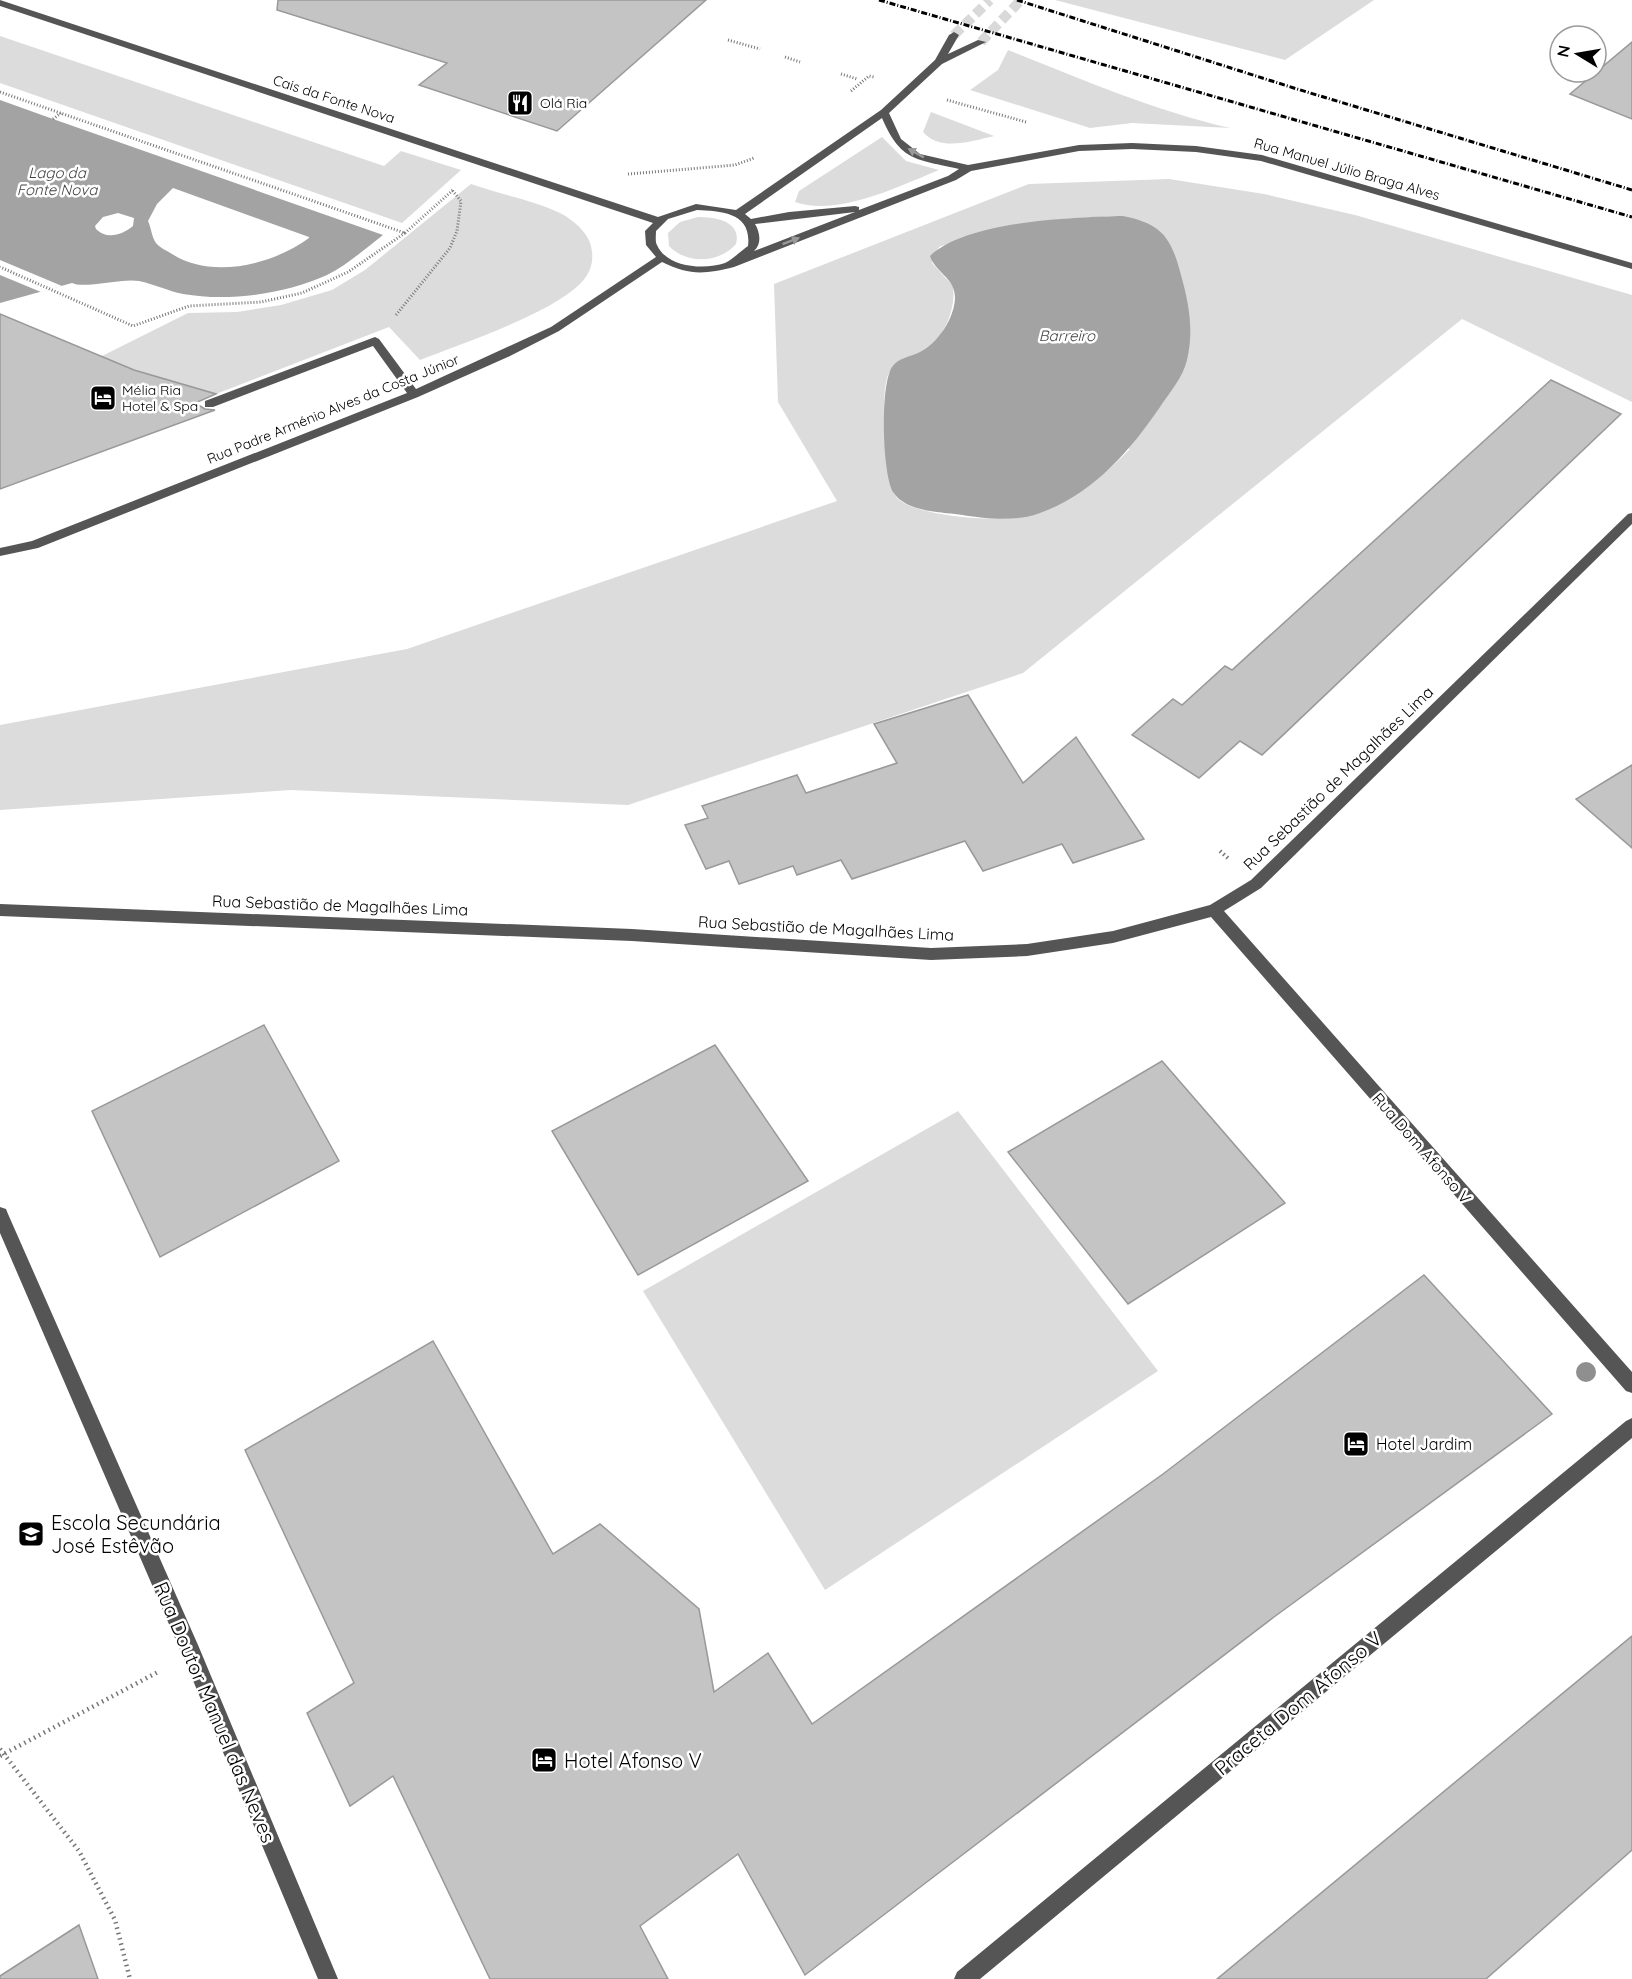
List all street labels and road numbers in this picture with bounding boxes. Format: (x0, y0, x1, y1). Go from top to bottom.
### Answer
street label: Cais da Fonte Nova (271, 71, 397, 127)
street label: Rua Manuel Júlio Braga Alves (1252, 134, 1442, 204)
street label: Rua Padre Arménio Alves da Costa Júnior (204, 350, 462, 468)
street label: Rua Sebastião de Magalhães Lima (1239, 682, 1437, 874)
street label: Rua Sebastião de Magalhães Lima (211, 891, 469, 919)
street label: Rua Sebastião de Magalhães Lima (697, 911, 955, 945)
street label: Rua Dom Afonso V (1368, 1088, 1476, 1208)
street label: Rua Doutor Manuel das Neves (149, 1578, 281, 1846)
street label: Praceta Dom Afonso V (1209, 1626, 1387, 1780)

